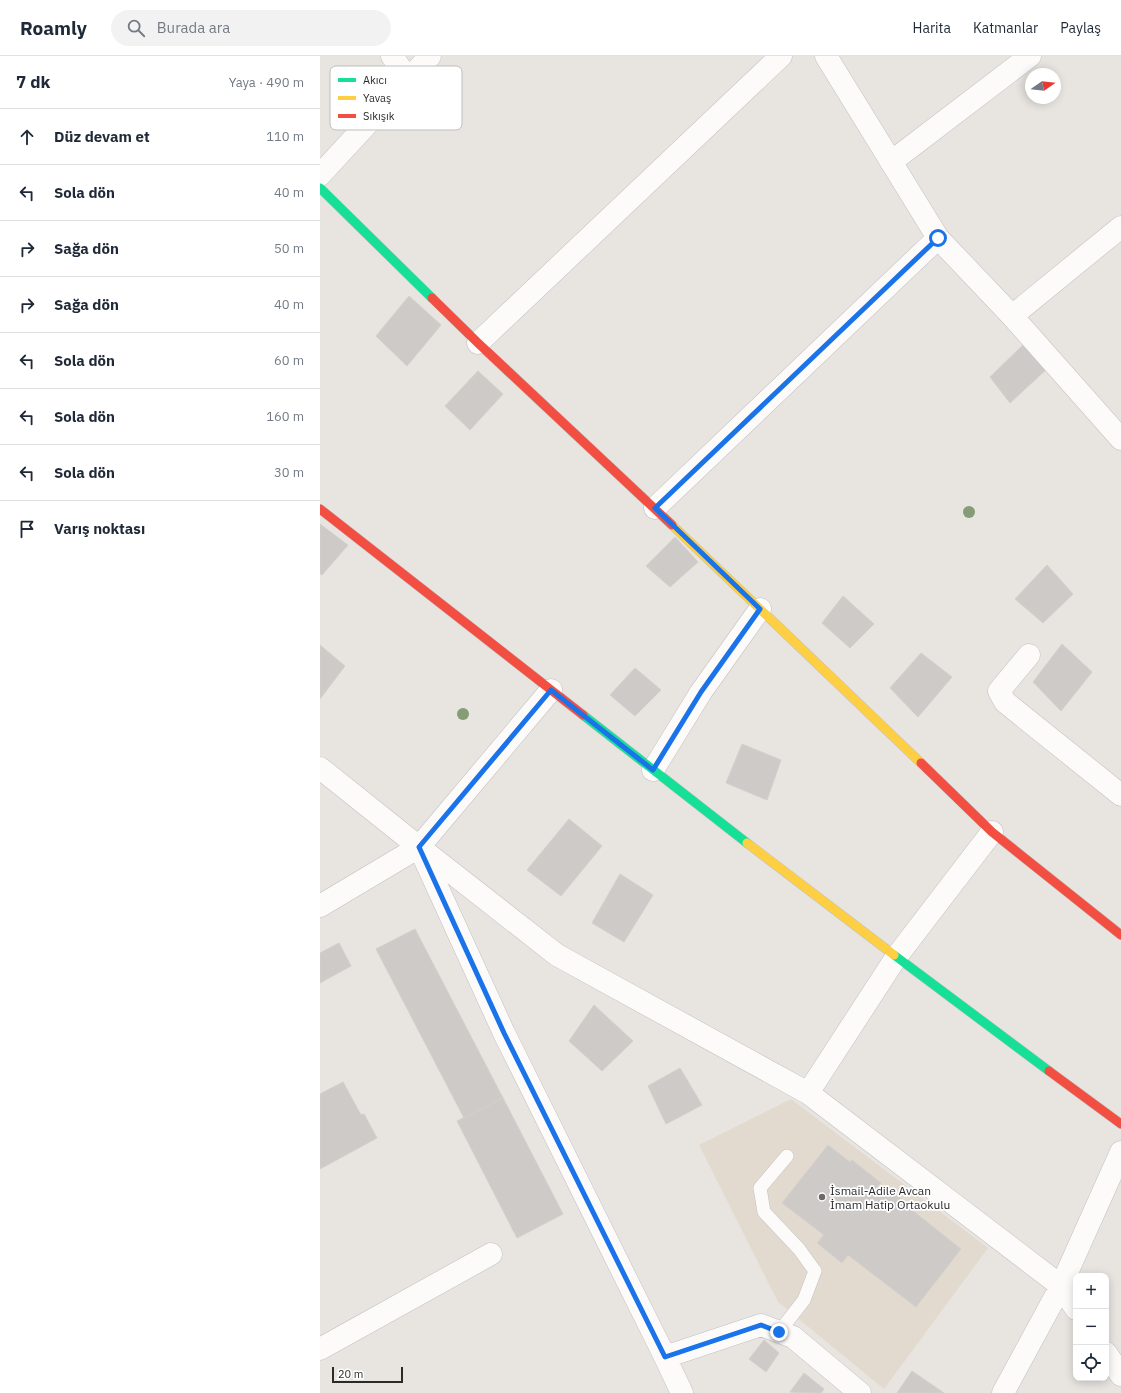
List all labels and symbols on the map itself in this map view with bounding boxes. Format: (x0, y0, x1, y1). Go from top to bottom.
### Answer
legend (330, 66, 462, 130)
north arrow (1025, 68, 1061, 104)
text: Akıcı (363, 73, 387, 87)
text: Yavaş (363, 91, 391, 105)
text: Sıkışık (363, 109, 395, 123)
route start (929, 229, 947, 247)
place label: İsmail-Adile Avcan İmam Hatip Ortaokulu (830, 1183, 950, 1212)
marker: İsmail-Adile Avcan İmam Hatip Ortaokulu (817, 1192, 827, 1202)
route end (770, 1323, 788, 1341)
scale bar (332, 1365, 403, 1384)

